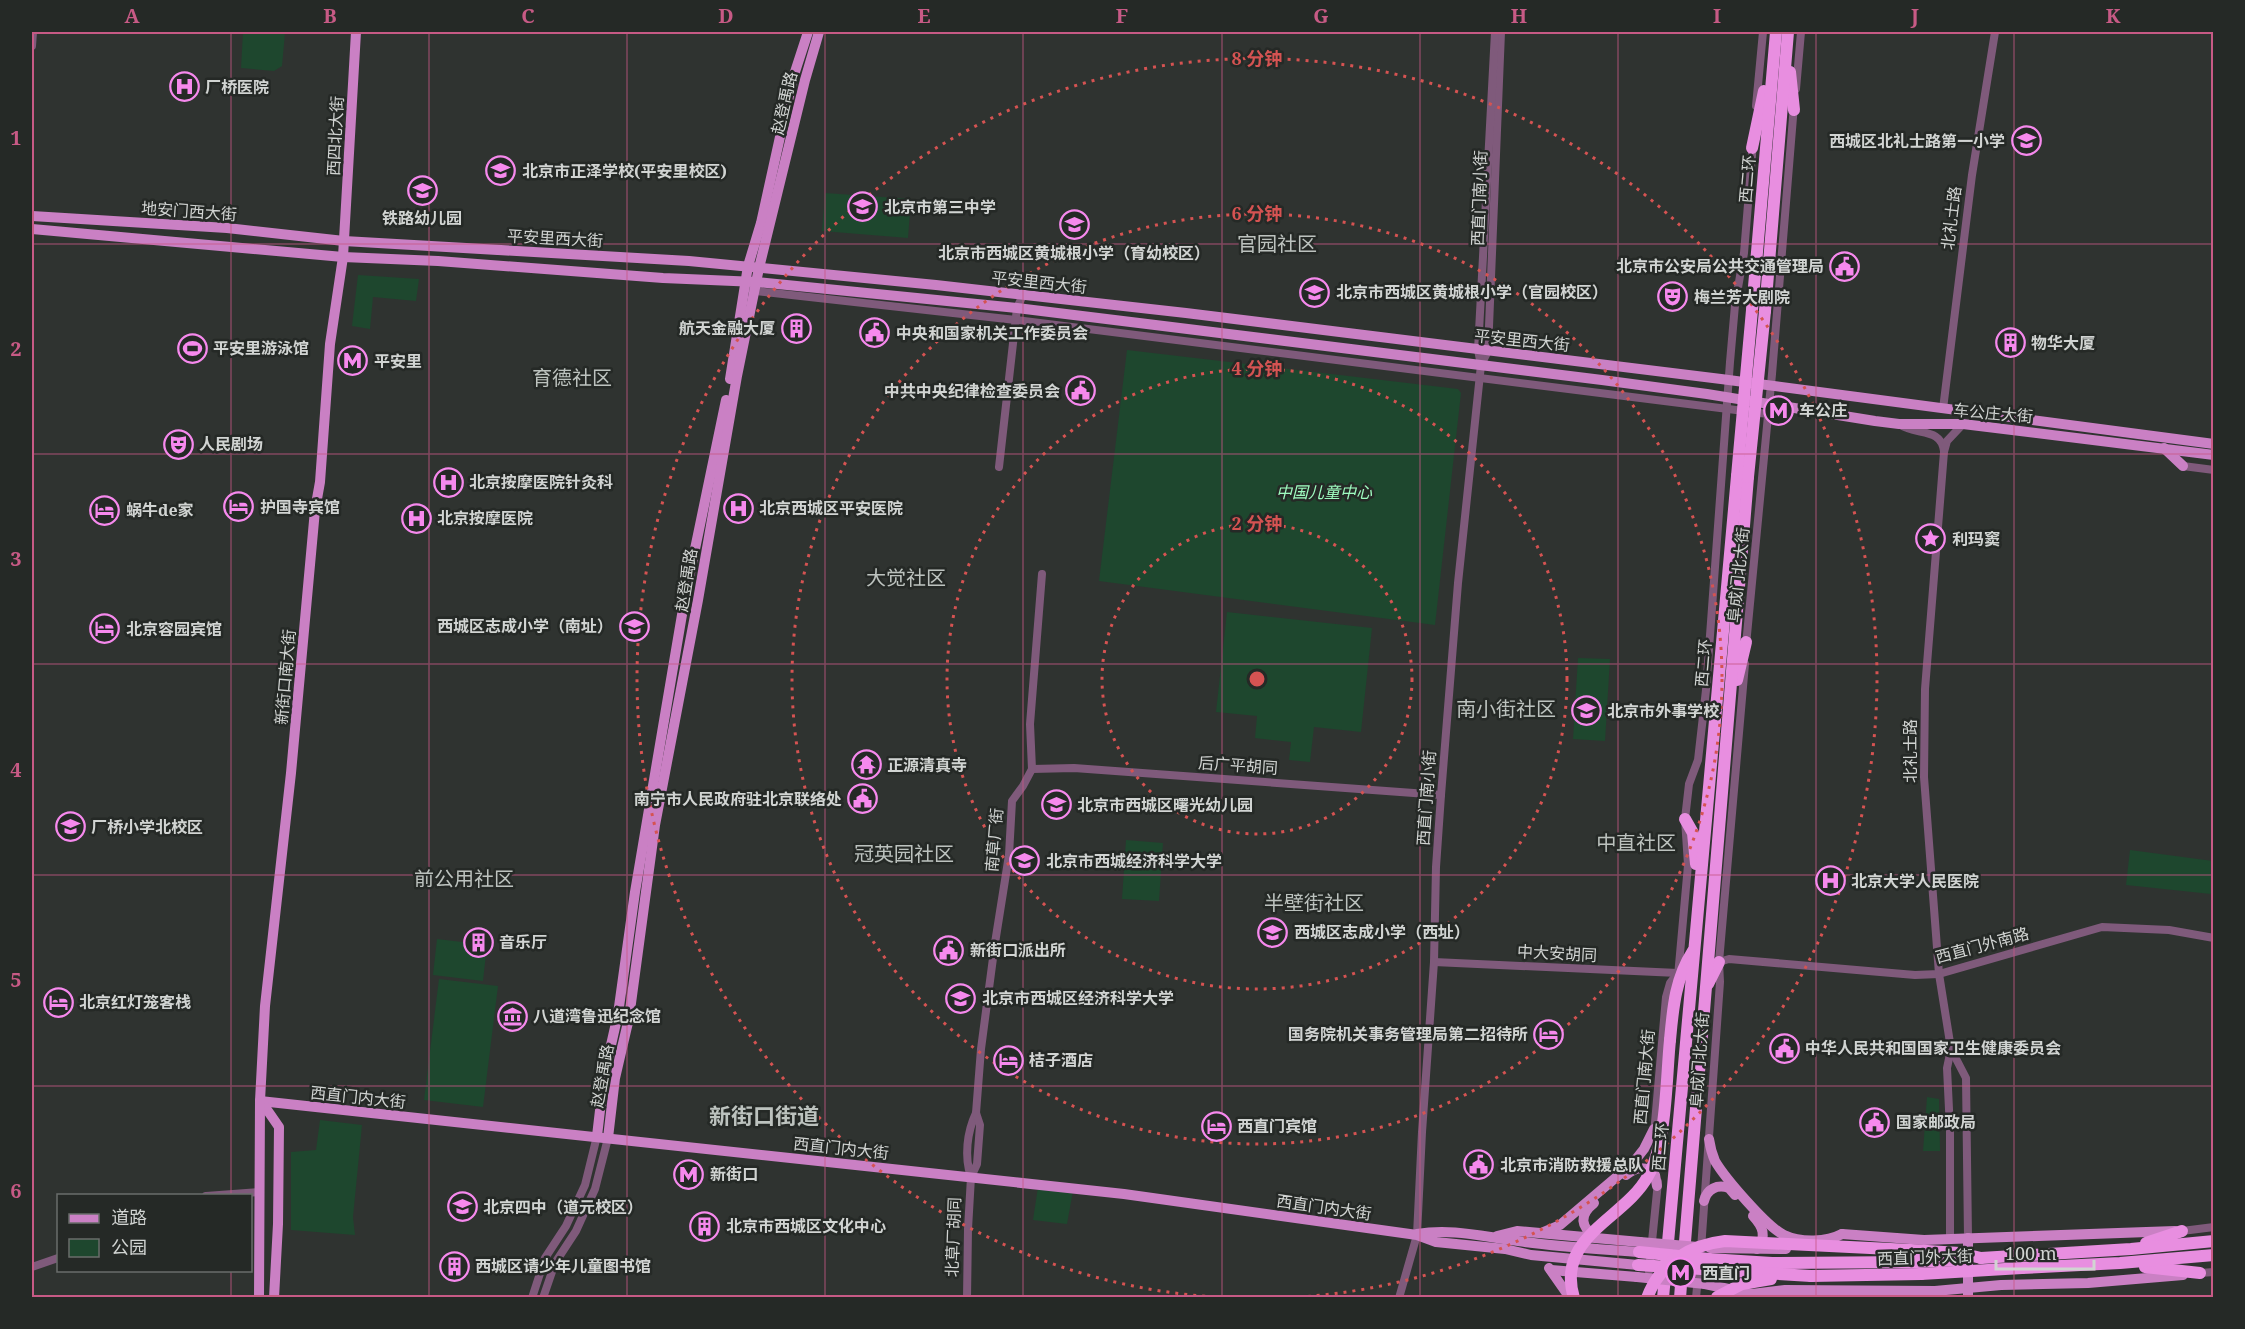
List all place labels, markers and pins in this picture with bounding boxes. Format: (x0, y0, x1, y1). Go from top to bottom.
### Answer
hospital icon: 厂桥医院 (168, 71, 200, 103)
place label: 厂桥医院 (205, 76, 269, 98)
school or university icon: 西城区北礼士路第一小学 (2010, 125, 2042, 157)
place label: 西城区北礼士路第一小学 (1829, 130, 2005, 152)
school or university icon: 北京市正泽学校(平安里校区) (485, 155, 517, 187)
place label: 北京市正泽学校(平安里校区) (522, 160, 727, 182)
school or university icon: 铁路幼儿园 (406, 174, 438, 206)
school or university icon: 北京市第三中学 (847, 191, 879, 223)
place label: 北京市第三中学 (884, 196, 996, 218)
place label: 铁路幼儿园 (382, 207, 462, 229)
school or university icon: 北京市西城区黄城根小学（育幼校区） (1058, 209, 1090, 241)
place label: 北京市西城区黄城根小学（育幼校区） (938, 242, 1210, 264)
public building icon: 北京市公安局公共交通管理局 (1829, 250, 1861, 282)
place label: 北京市公安局公共交通管理局 (1616, 255, 1824, 277)
school or university icon: 北京市西城区黄城根小学（官园校区） (1299, 276, 1331, 308)
place label: 北京市西城区黄城根小学（官园校区） (1336, 281, 1608, 303)
theatre icon: 梅兰芳大剧院 (1657, 281, 1689, 313)
place label: 梅兰芳大剧院 (1694, 286, 1790, 308)
building icon: 航天金融大厦 (780, 312, 812, 344)
place label: 航天金融大厦 (679, 317, 775, 339)
public building icon: 中央和国家机关工作委员会 (859, 317, 891, 349)
place label: 中央和国家机关工作委员会 (896, 322, 1088, 344)
building icon: 物华大厦 (1994, 327, 2026, 359)
sports icon: 平安里游泳馆 (176, 332, 208, 364)
place label: 物华大厦 (2031, 332, 2095, 354)
place label: 平安里游泳馆 (213, 337, 309, 359)
metro station icon: 平安里 (337, 345, 369, 377)
place label: 平安里 (374, 350, 422, 372)
public building icon: 中共中央纪律检查委员会 (1065, 375, 1097, 407)
place label: 中共中央纪律检查委员会 (884, 380, 1060, 402)
metro station icon: 车公庄 (1762, 394, 1794, 426)
place label: 车公庄 (1799, 399, 1847, 421)
theatre icon: 人民剧场 (162, 428, 194, 460)
place label: 人民剧场 (199, 433, 263, 455)
hospital icon: 北京按摩医院针灸科 (432, 466, 464, 498)
place label: 北京按摩医院针灸科 (469, 471, 613, 493)
hotel icon: 护国寺宾馆 (223, 491, 255, 523)
hospital icon: 北京西城区平安医院 (722, 492, 754, 524)
hotel icon: 蜗牛de家 (89, 494, 121, 526)
place label: 护国寺宾馆 (260, 496, 340, 518)
place label: 北京西城区平安医院 (759, 497, 903, 519)
place label: 蜗牛de家 (126, 499, 194, 521)
hospital icon: 北京按摩医院 (400, 502, 432, 534)
place label: 北京按摩医院 (437, 507, 533, 529)
place icon: 利玛窦 (1915, 523, 1947, 555)
place label: 利玛窦 (1952, 528, 2000, 550)
school or university icon: 西城区志成小学（南址） (618, 610, 650, 642)
hotel icon: 北京容园宾馆 (89, 613, 121, 645)
place label: 西城区志成小学（南址） (437, 615, 613, 637)
place label: 北京容园宾馆 (126, 618, 222, 640)
centre of rings (1247, 669, 1267, 689)
school or university icon: 北京市外事学校 (1570, 695, 1602, 727)
place label: 北京市外事学校 (1607, 700, 1720, 722)
temple icon: 正源清真寺 (850, 749, 882, 781)
place label: 正源清真寺 (887, 754, 967, 776)
public building icon: 南宁市人民政府驻北京联络处 (847, 783, 879, 815)
place label: 南宁市人民政府驻北京联络处 (634, 788, 842, 810)
school or university icon: 北京市西城区曙光幼儿园 (1040, 789, 1072, 821)
place label: 北京市西城区曙光幼儿园 (1077, 794, 1253, 816)
school or university icon: 厂桥小学北校区 (54, 811, 86, 843)
place label: 厂桥小学北校区 (91, 816, 203, 838)
school or university icon: 北京市西城经济科学大学 (1009, 845, 1041, 877)
place label: 北京市西城经济科学大学 (1046, 850, 1222, 872)
hospital icon: 北京大学人民医院 (1814, 865, 1846, 897)
place label: 北京大学人民医院 (1851, 870, 1979, 892)
school or university icon: 西城区志成小学（西址） (1257, 916, 1289, 948)
place label: 西城区志成小学（西址） (1294, 921, 1470, 943)
building icon: 音乐厅 (462, 926, 494, 958)
place label: 音乐厅 (499, 931, 547, 953)
public building icon: 新街口派出所 (933, 934, 965, 966)
place label: 新街口派出所 (970, 939, 1066, 961)
school or university icon: 北京市西城区经济科学大学 (945, 982, 977, 1014)
hotel icon: 北京红灯笼客栈 (42, 986, 74, 1018)
place label: 北京市西城区经济科学大学 (982, 987, 1174, 1009)
place label: 北京红灯笼客栈 (79, 991, 191, 1013)
museum icon: 八道湾鲁迅纪念馆 (496, 1000, 528, 1032)
place label: 八道湾鲁迅纪念馆 (533, 1005, 661, 1027)
hotel icon: 国务院机关事务管理局第二招待所 (1533, 1018, 1565, 1050)
place label: 国务院机关事务管理局第二招待所 (1288, 1023, 1528, 1045)
public building icon: 中华人民共和国国家卫生健康委员会 (1768, 1032, 1800, 1064)
place label: 中华人民共和国国家卫生健康委员会 (1805, 1037, 2061, 1059)
hotel icon: 桔子酒店 (992, 1044, 1024, 1076)
place label: 桔子酒店 (1029, 1049, 1093, 1071)
public building icon: 国家邮政局 (1859, 1106, 1891, 1138)
hotel icon: 西直门宾馆 (1200, 1110, 1232, 1142)
place label: 国家邮政局 (1896, 1111, 1976, 1133)
place label: 西直门宾馆 (1237, 1115, 1317, 1137)
public building icon: 北京市消防救援总队 (1463, 1149, 1495, 1181)
place label: 北京市消防救援总队 (1500, 1154, 1644, 1176)
metro station icon: 新街口 (673, 1158, 705, 1190)
place label: 新街口 (710, 1163, 758, 1185)
school or university icon: 北京四中（道元校区） (446, 1191, 478, 1223)
place label: 北京四中（道元校区） (483, 1196, 643, 1218)
building icon: 北京市西城区文化中心 (689, 1210, 721, 1242)
place label: 北京市西城区文化中心 (726, 1215, 886, 1237)
building icon: 西城区请少年儿童图书馆 (438, 1250, 470, 1282)
place label: 西城区请少年儿童图书馆 (475, 1255, 651, 1277)
metro station icon: 西直门 (1665, 1257, 1697, 1289)
place label: 西直门 (1702, 1262, 1750, 1284)

